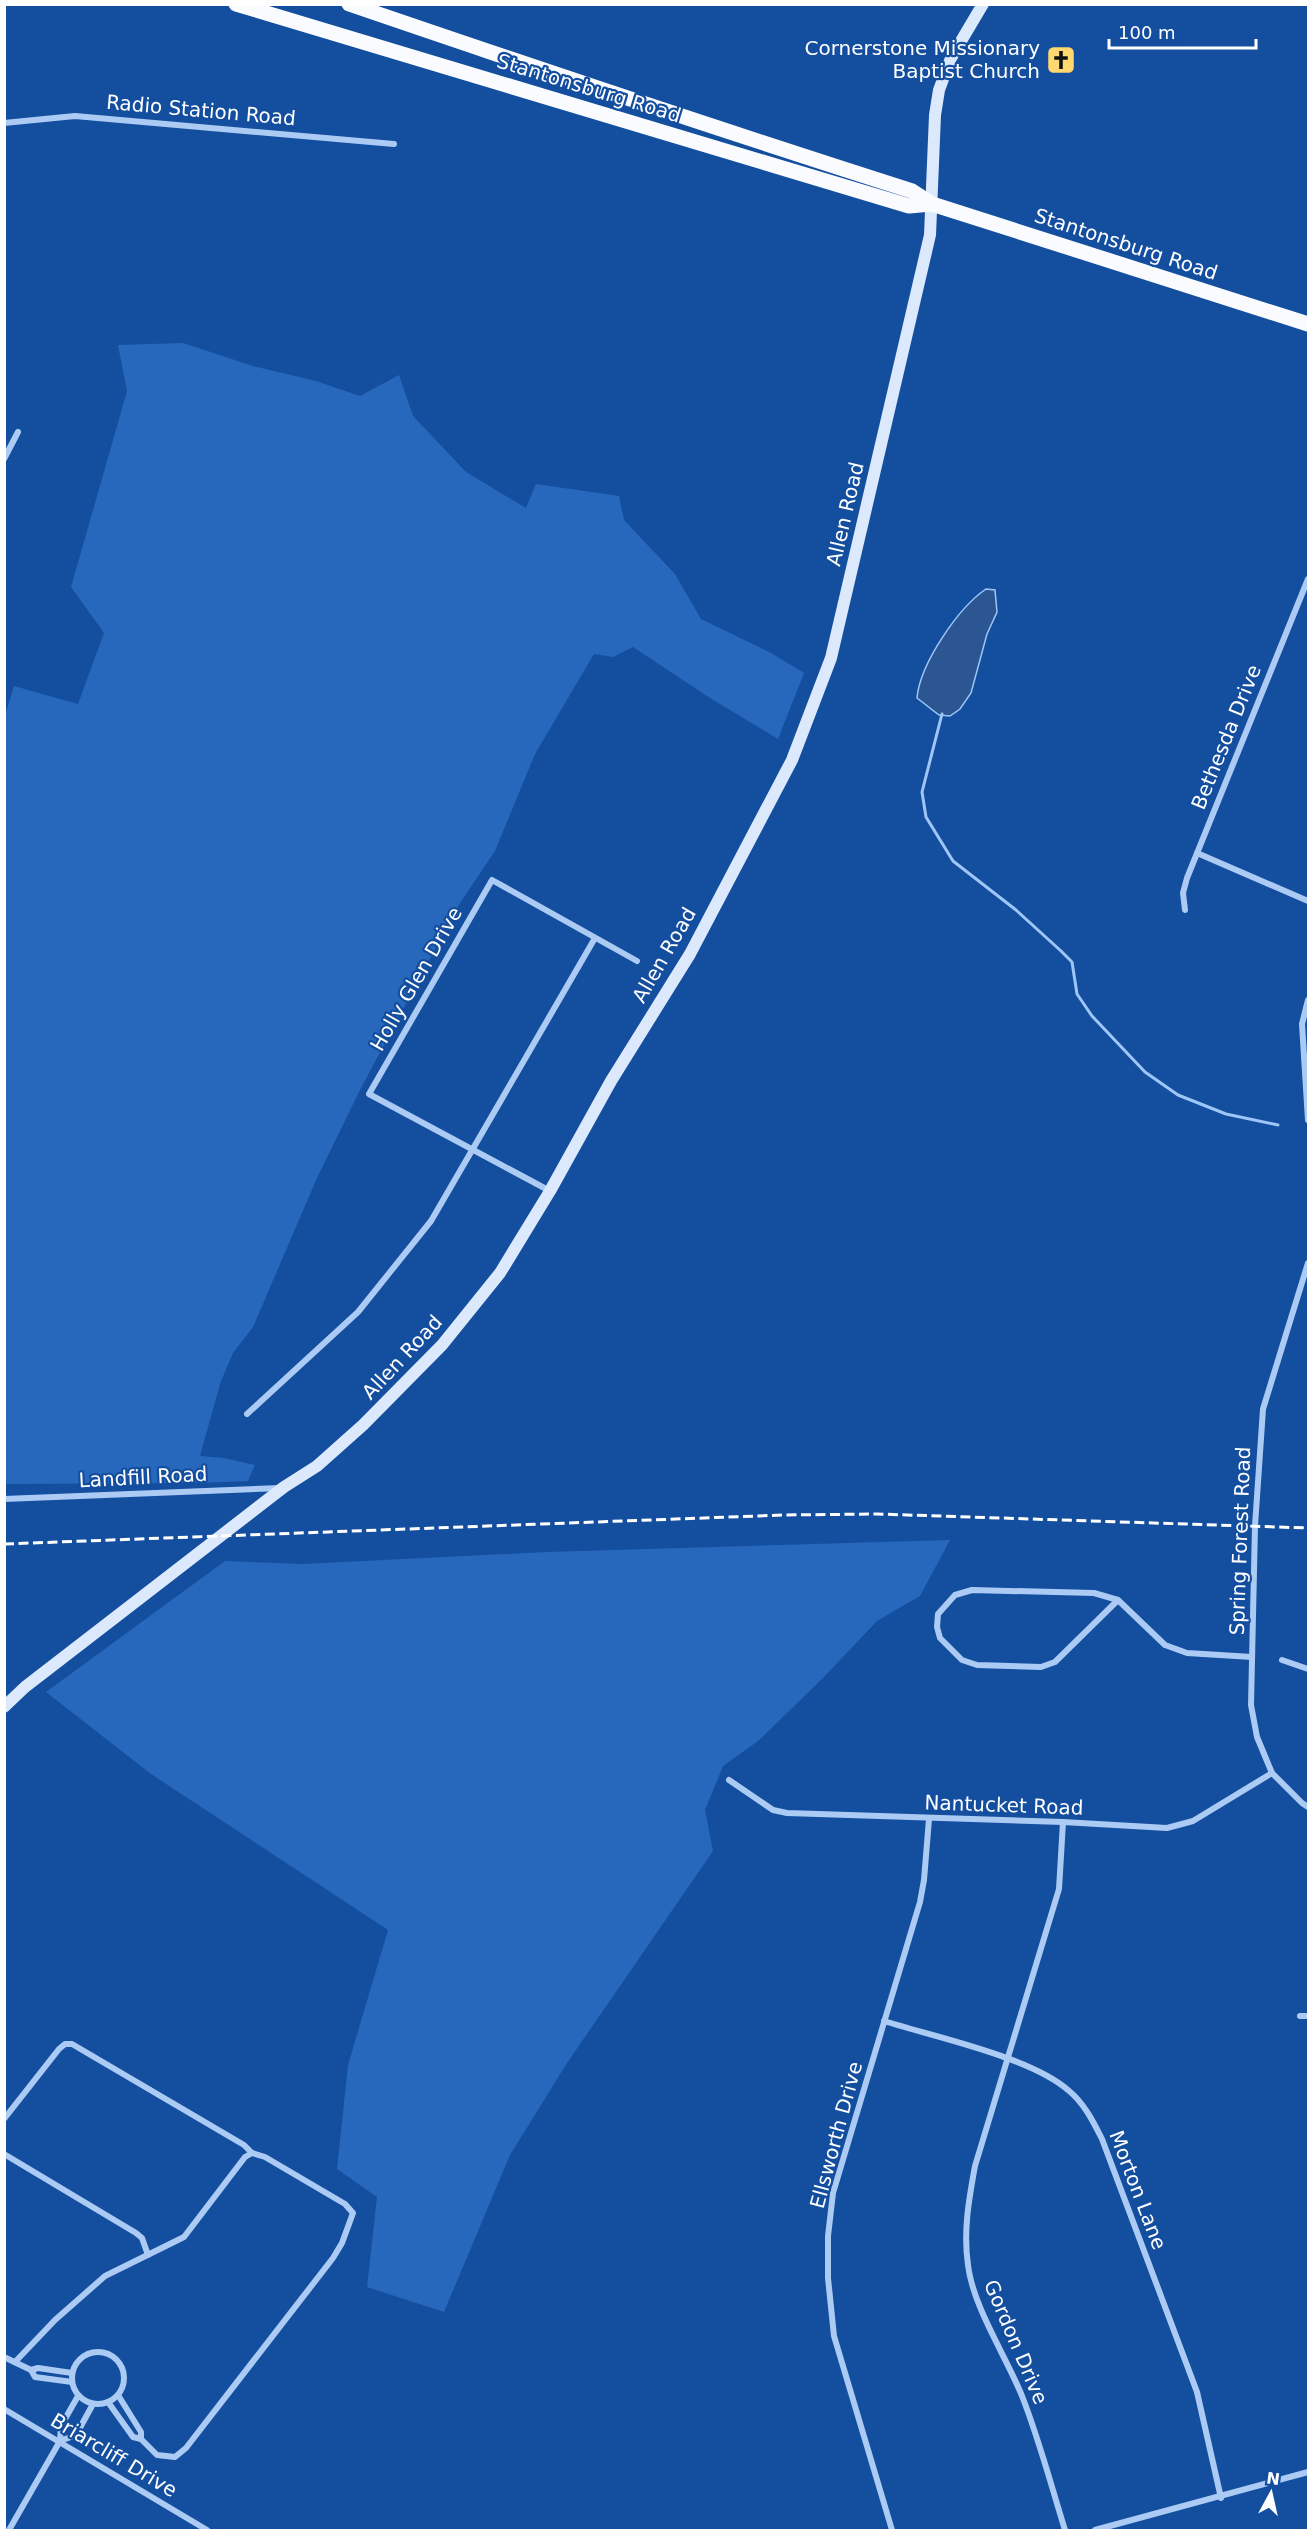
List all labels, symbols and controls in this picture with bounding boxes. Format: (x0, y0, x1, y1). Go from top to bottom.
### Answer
scale bar (1109, 12, 1256, 50)
text: 100 m (1118, 22, 1176, 43)
place label: Cornerstone Missionary Baptist Church (804, 36, 1040, 83)
church icon: Cornerstone Missionary Baptist Church (1045, 44, 1077, 76)
street label: Stantonsburg Road (494, 49, 684, 127)
street label: Radio Station Road (105, 90, 297, 130)
street label: Stantonsburg Road (1031, 203, 1221, 285)
street label: Allen Road (821, 459, 869, 569)
street label: Bethesda Drive (1186, 661, 1266, 813)
street label: Holly Glen Drive (365, 903, 467, 1055)
street label: Allen Road (627, 903, 701, 1007)
street label: Allen Road (357, 1310, 447, 1404)
street label: Spring Forest Road (1225, 1446, 1255, 1636)
street label: Landfill Road (78, 1462, 208, 1492)
street label: Nantucket Road (924, 1790, 1084, 1820)
street label: Ellsworth Drive (805, 2059, 867, 2211)
street label: Morton Lane (1104, 2127, 1172, 2253)
street label: Gordon Drive (979, 2276, 1053, 2408)
street label: Briarcliff Drive (46, 2408, 182, 2502)
north arrow (1241, 2463, 1301, 2523)
text: N (1265, 2468, 1281, 2489)

